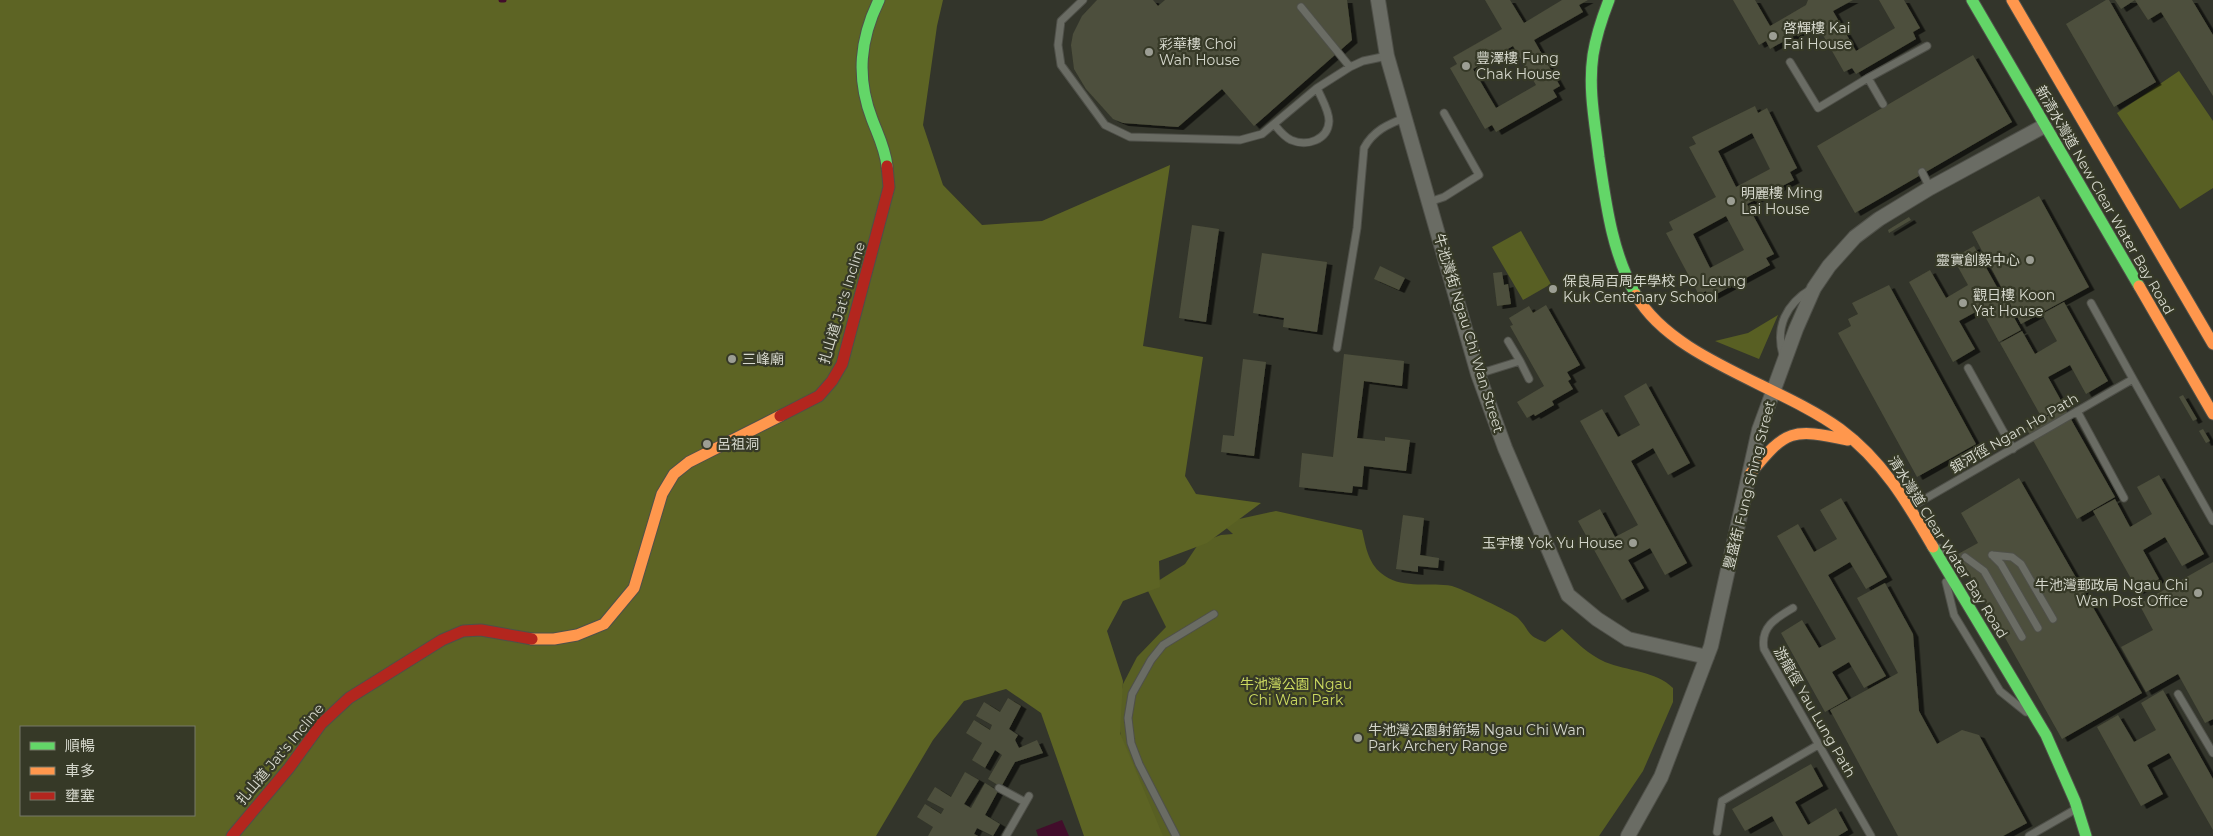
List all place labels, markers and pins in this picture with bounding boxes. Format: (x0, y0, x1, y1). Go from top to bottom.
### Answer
place label: 啓輝樓 Kai Fai House (1783, 19, 1852, 53)
marker: 啓輝樓 Kai Fai House (1767, 30, 1779, 42)
place label: 彩華樓 Choi Wah House (1159, 35, 1240, 69)
marker: 彩華樓 Choi Wah House (1143, 46, 1155, 58)
place label: 豐澤樓 Fung Chak House (1476, 49, 1561, 83)
marker: 豐澤樓 Fung Chak House (1460, 60, 1472, 72)
place label: 明麗樓 Ming Lai House (1741, 184, 1823, 218)
marker: 明麗樓 Ming Lai House (1725, 195, 1737, 207)
place label: 靈實創毅中心 (1936, 251, 2020, 269)
marker: 靈實創毅中心 (2024, 254, 2036, 266)
place label: 保良局百周年學校 Po Leung Kuk Centenary School (1563, 272, 1746, 306)
marker: 保良局百周年學校 Po Leung Kuk Centenary School (1547, 283, 1559, 295)
place label: 觀日樓 Koon Yat House (1973, 286, 2055, 320)
marker: 觀日樓 Koon Yat House (1957, 297, 1969, 309)
place label: 三峰廟 (742, 350, 784, 368)
marker: 三峰廟 (726, 353, 738, 365)
place label: 呂祖洞 (717, 435, 759, 453)
marker: 呂祖洞 (701, 438, 713, 450)
place label: 玉宇樓 Yok Yu House (1482, 534, 1623, 552)
marker: 玉宇樓 Yok Yu House (1627, 537, 1639, 549)
place label: 牛池灣郵政局 Ngau Chi Wan Post Office (2035, 576, 2188, 610)
marker: 牛池灣郵政局 Ngau Chi Wan Post Office (2192, 587, 2204, 599)
place label: 牛池灣公園射箭場 Ngau Chi Wan Park Archery Range (1368, 721, 1585, 755)
marker: 牛池灣公園射箭場 Ngau Chi Wan Park Archery Range (1352, 732, 1364, 744)

